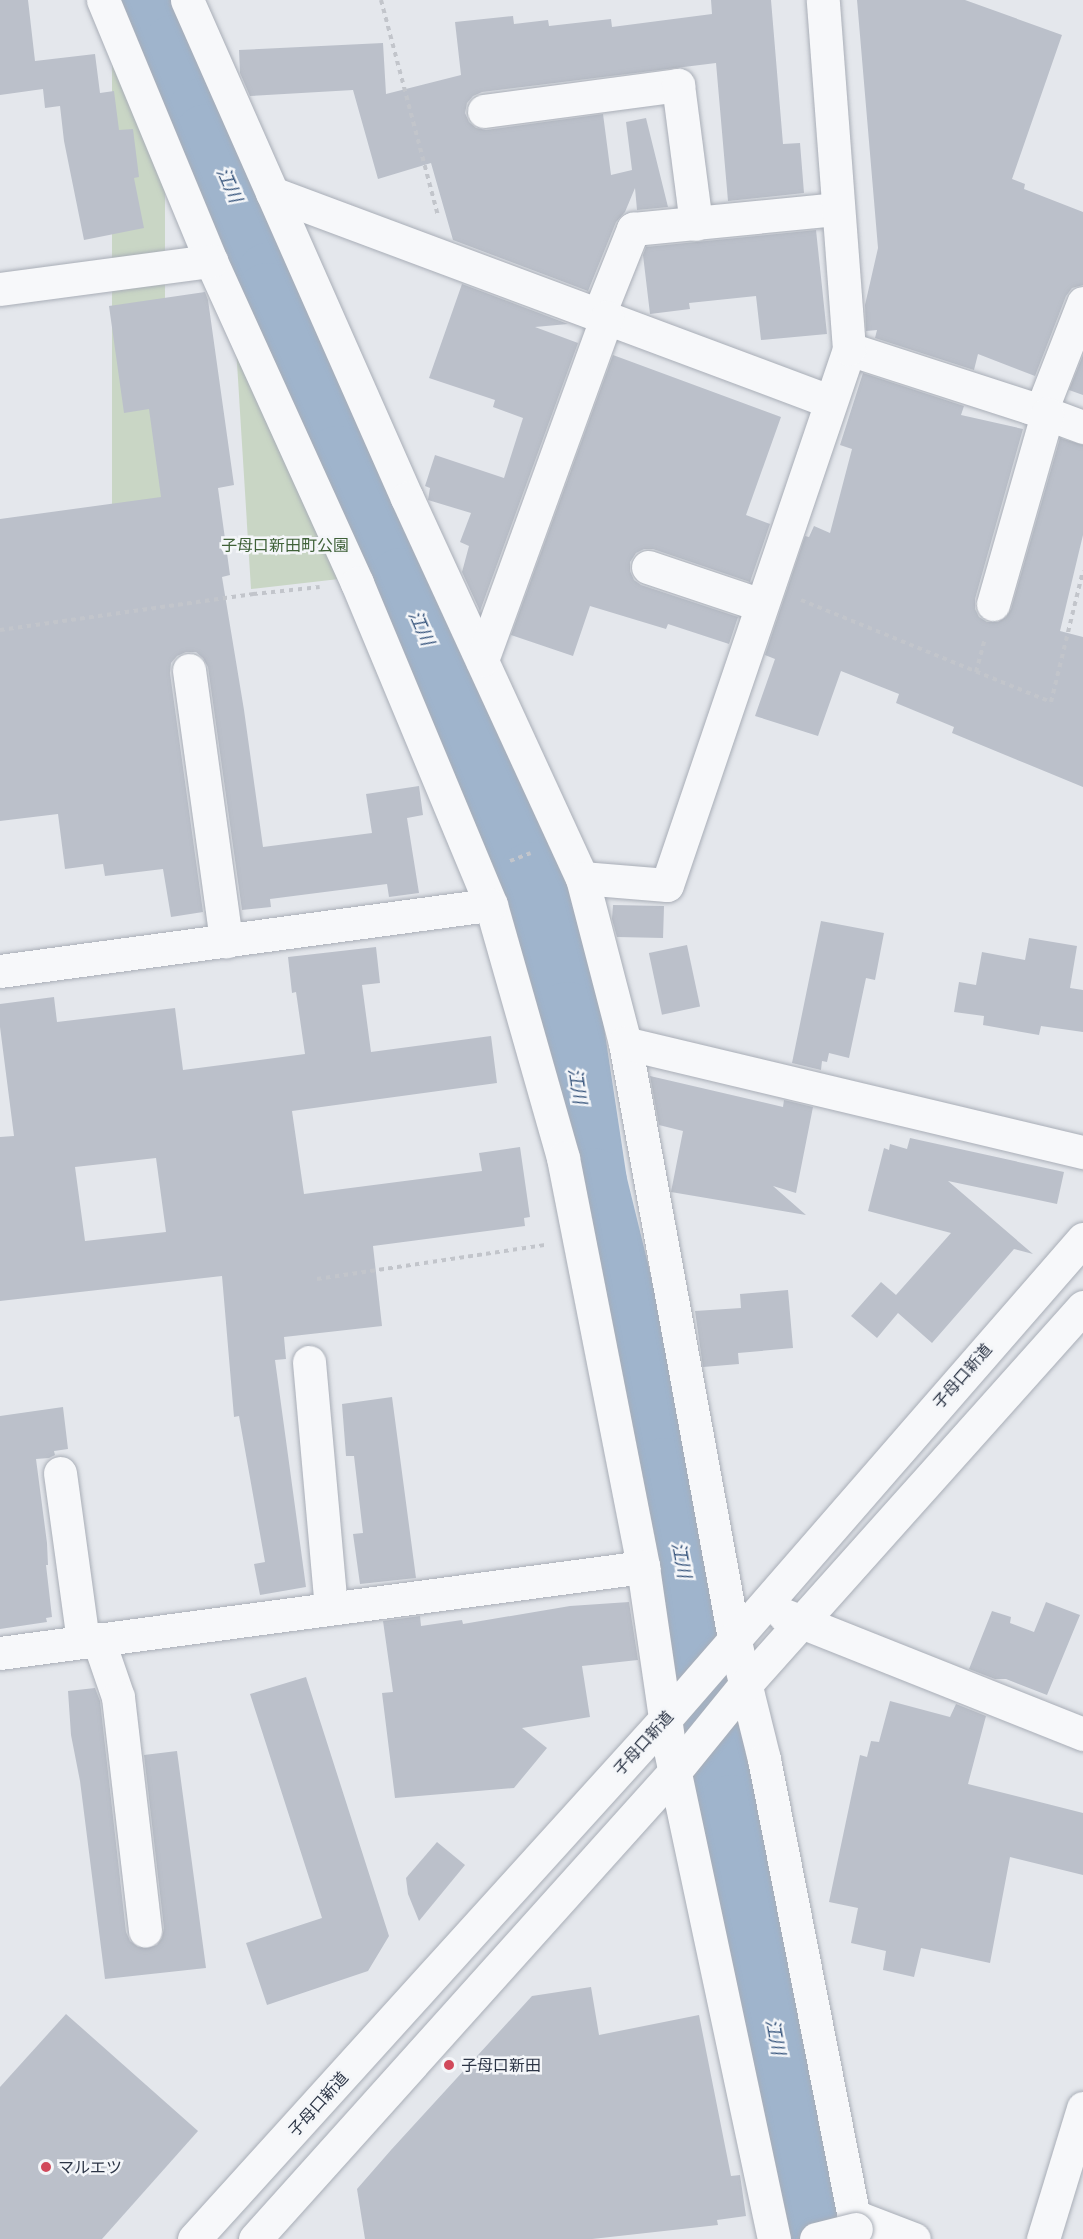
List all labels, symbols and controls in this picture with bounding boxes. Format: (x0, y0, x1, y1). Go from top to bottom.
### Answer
water label: 江川 (212, 164, 246, 206)
park label: 子母口新田町公園 (221, 535, 349, 555)
water label: 江川 (404, 607, 438, 649)
water label: 江川 (564, 1067, 590, 1105)
street label: 子母口新道 (929, 1340, 995, 1412)
water label: 江川 (667, 1540, 695, 1580)
street label: 子母口新道 (609, 1707, 677, 1779)
water label: 江川 (761, 2017, 789, 2057)
place label: 子母口新田 (461, 2055, 541, 2075)
marker: 子母口新田 (442, 2058, 456, 2072)
street label: 子母口新道 (284, 2068, 352, 2140)
place label: マルエツ (58, 2157, 122, 2177)
marker: マルエツ (39, 2160, 53, 2174)

